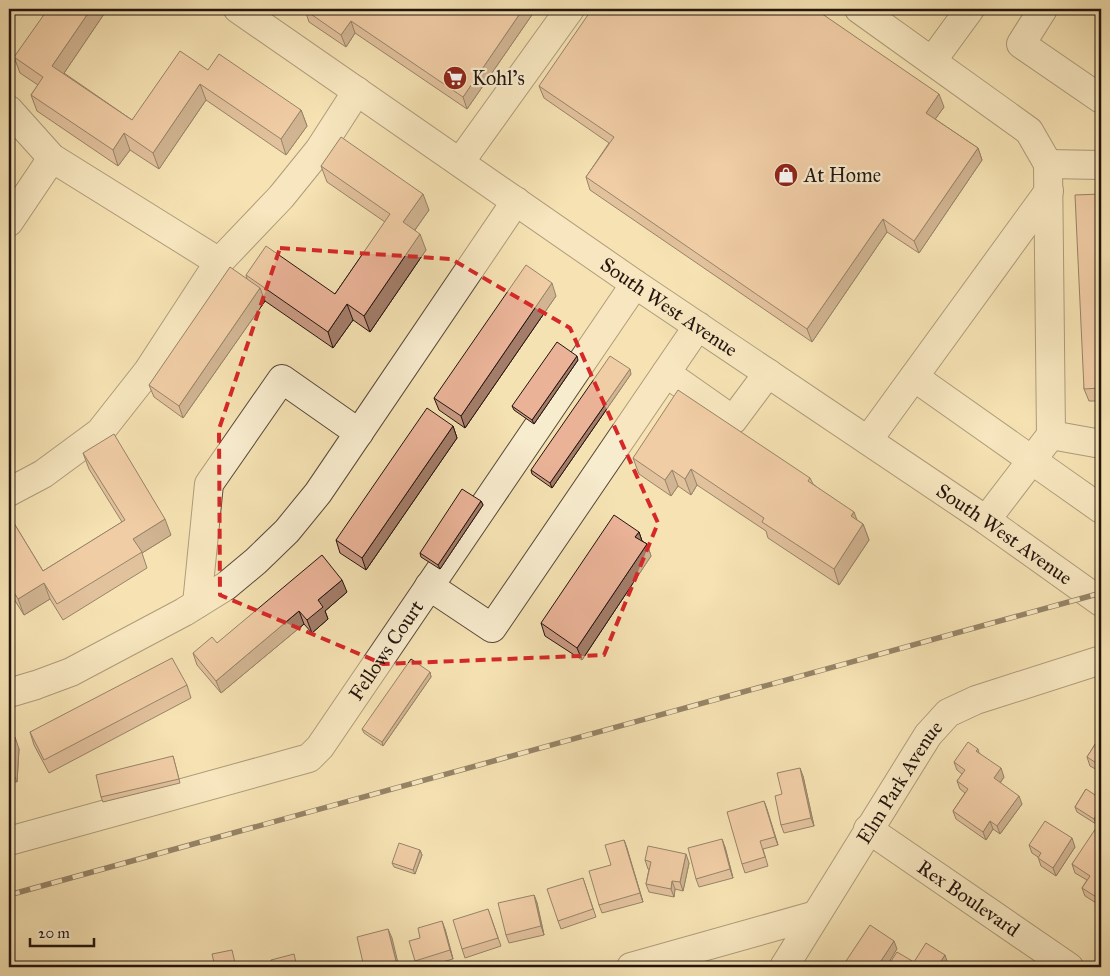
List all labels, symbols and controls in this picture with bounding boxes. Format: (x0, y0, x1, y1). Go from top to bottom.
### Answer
supermarket icon: Kohl's (442, 65, 468, 91)
place label: Kohl's (472, 66, 525, 90)
shop icon: At Home (773, 162, 799, 188)
place label: At Home (803, 163, 881, 187)
street label: South West Avenue (596, 252, 742, 362)
street label: South West Avenue (932, 478, 1077, 590)
street label: Fellows Court (343, 596, 428, 705)
street label: Elm Park Avenue (851, 715, 947, 848)
street label: Rex Boulevard (913, 855, 1024, 942)
scale bar (30, 916, 94, 948)
text: 20 m (38, 924, 70, 942)

